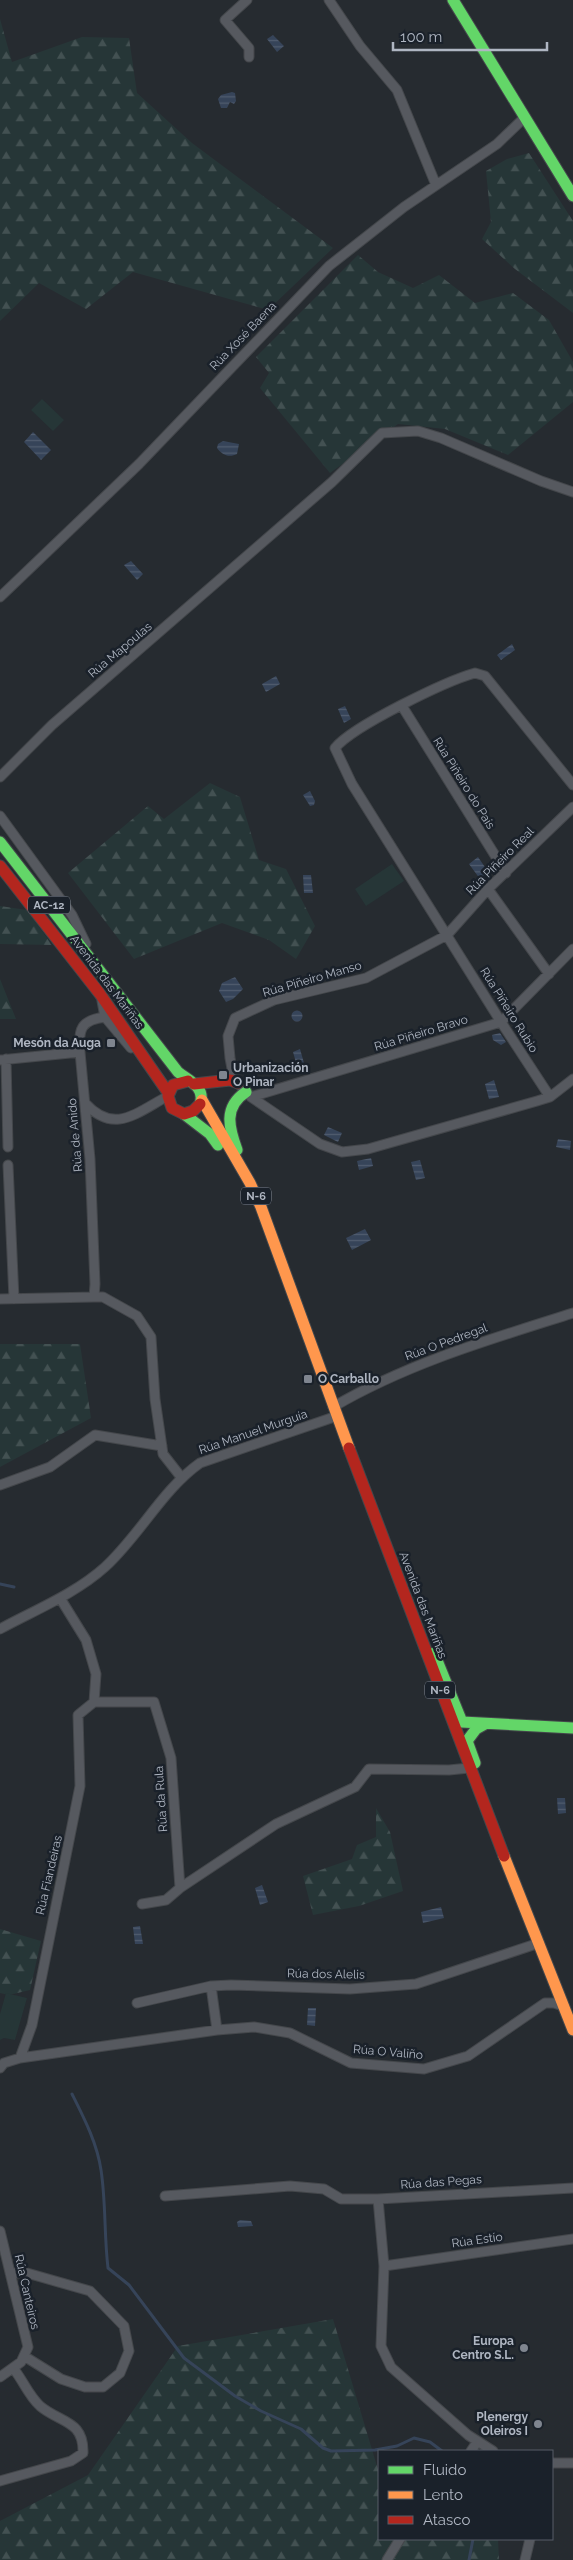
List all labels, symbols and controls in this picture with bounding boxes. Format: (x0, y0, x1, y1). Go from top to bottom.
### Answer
scale bar (393, 20, 547, 52)
text: 100 m (400, 28, 442, 46)
street label: Rúa Xosé Baena (207, 299, 279, 373)
street label: Rúa Mapoulas (85, 619, 155, 681)
street label: Rúa Piñeiro do País (430, 735, 498, 832)
street label: Rúa Piñeiro Real (463, 824, 537, 898)
road number: AC-12 (28, 896, 70, 914)
street label: Avenida das Mariñas (67, 932, 147, 1032)
street label: Rúa Piñeiro Manso (261, 958, 363, 1000)
street label: Rúa Piñeiro Rubio (477, 965, 541, 1055)
street label: Rúa Piñeiro Bravo (372, 1012, 470, 1054)
place label: Mesón da Auga (13, 1036, 101, 1050)
marker: Mesón da Auga (105, 1037, 117, 1049)
place label: Urbanización O Pinar (233, 1061, 309, 1089)
marker: Urbanización O Pinar (217, 1069, 229, 1081)
street label: Rúa de Anido (65, 1098, 85, 1172)
road number: N-6 (241, 1188, 271, 1204)
street label: Rúa O Pedregal (403, 1320, 490, 1363)
place label: O Carballo (318, 1372, 379, 1386)
marker: O Carballo (302, 1373, 314, 1385)
street label: Rúa Manuel Murguía (197, 1407, 309, 1457)
street label: Avenida das Mariñas (396, 1549, 450, 1661)
road number: N-6 (425, 1682, 455, 1698)
street label: Rúa da Rula (152, 1765, 170, 1833)
street label: Rúa Fiandeiras (33, 1834, 65, 1916)
street label: Rúa dos Alelis (287, 1966, 365, 1982)
street label: Rúa O Valiño (352, 2042, 424, 2062)
street label: Rúa das Pegas (400, 2172, 482, 2192)
street label: Rúa Estío (451, 2229, 503, 2251)
street label: Rúa Canteiros (12, 2253, 42, 2331)
place label: Europa Centro S.L. (452, 2334, 514, 2362)
marker: Europa Centro S.L. (518, 2342, 530, 2354)
place label: Plenergy Oleiros I (476, 2410, 528, 2438)
marker: Plenergy Oleiros I (532, 2418, 544, 2430)
legend (378, 2450, 553, 2540)
text: Fluido (423, 2461, 466, 2479)
text: Lento (423, 2486, 463, 2504)
text: Atasco (423, 2511, 470, 2529)

